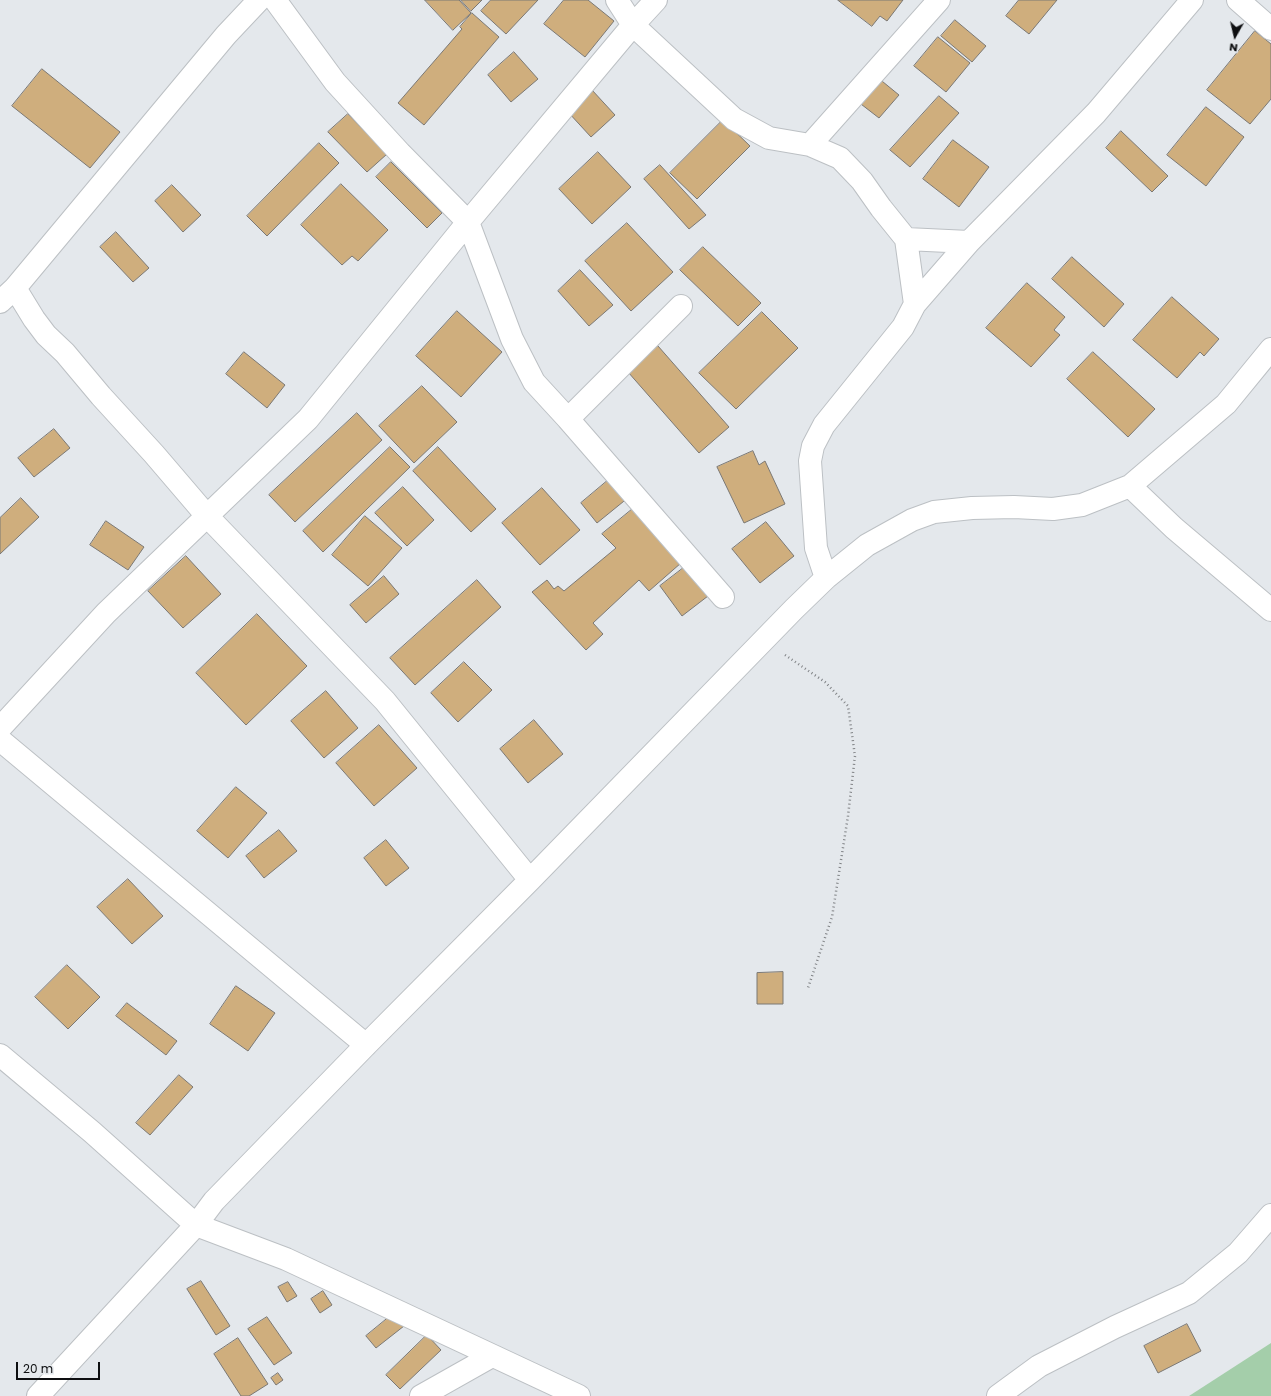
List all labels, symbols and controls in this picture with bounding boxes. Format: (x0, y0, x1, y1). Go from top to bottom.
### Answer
north arrow (1215, 16, 1255, 56)
text: N (1228, 39, 1239, 56)
scale bar (18, 1354, 102, 1380)
text: 20 m (23, 1360, 53, 1377)

